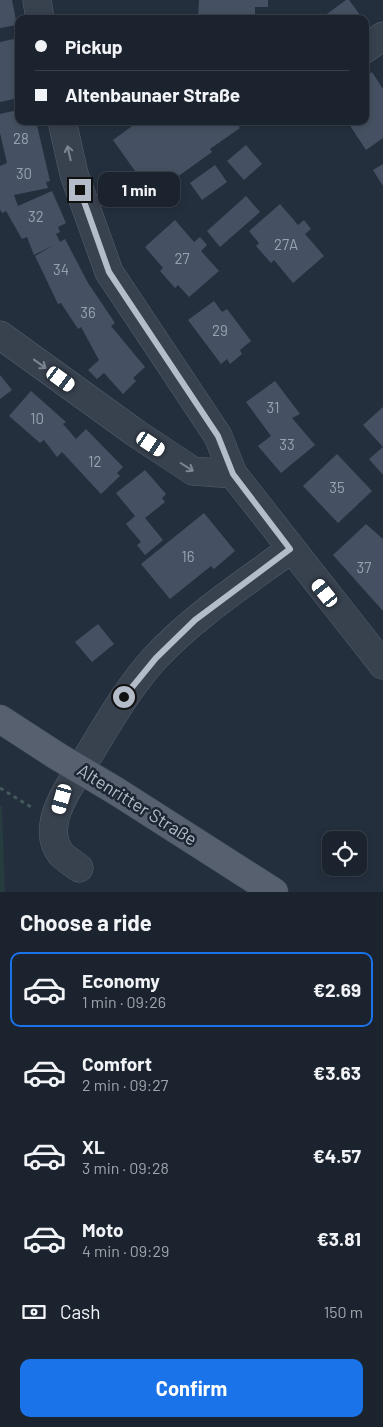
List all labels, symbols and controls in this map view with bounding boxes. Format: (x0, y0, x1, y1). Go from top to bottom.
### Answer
text: Pickup (65, 35, 123, 58)
text: Altenbaunaer Straße (65, 83, 240, 106)
house number: 28 (13, 129, 29, 147)
one-way arrow (64, 145, 73, 161)
house number: 30 (16, 164, 32, 182)
callout: 1 min (98, 172, 180, 208)
route end (69, 179, 91, 201)
text: 1 min (121, 180, 157, 199)
house number: 32 (28, 207, 44, 225)
house number: 27A (274, 235, 298, 253)
house number: 27 (174, 249, 190, 267)
house number: 34 (53, 260, 69, 278)
house number: 36 (80, 303, 96, 321)
house number: 29 (212, 321, 228, 339)
one-way arrow (32, 359, 46, 369)
car (44, 364, 77, 394)
house number: 31 (267, 398, 279, 416)
house number: 10 (30, 409, 44, 427)
car (134, 429, 167, 459)
house number: 33 (279, 435, 295, 453)
house number: 12 (88, 452, 102, 470)
one-way arrow (179, 462, 193, 472)
house number: 35 (329, 478, 345, 496)
house number: 16 (182, 547, 194, 565)
house number: 37 (357, 558, 371, 576)
car (309, 577, 340, 609)
route start (113, 686, 135, 708)
street label: Altenritter Straße (74, 759, 201, 850)
car (50, 783, 73, 815)
map controls (322, 831, 367, 876)
button: locate (322, 831, 367, 876)
text: Choose a ride (20, 909, 152, 935)
icon: car (22, 967, 67, 1012)
text: Economy (82, 969, 160, 992)
text: €2.69 (313, 978, 361, 1001)
text: 1 min · 09:26 (82, 992, 166, 1011)
icon: car (22, 1050, 67, 1095)
text: Comfort (82, 1052, 152, 1075)
text: €3.63 (313, 1061, 361, 1084)
text: 2 min · 09:27 (82, 1075, 168, 1094)
icon: car (22, 1133, 67, 1178)
text: XL (82, 1135, 105, 1158)
text: €4.57 (313, 1144, 361, 1167)
text: 3 min · 09:28 (82, 1158, 169, 1177)
icon: car (22, 1216, 67, 1261)
text: Moto (82, 1218, 124, 1241)
text: €3.81 (317, 1227, 361, 1250)
text: 4 min · 09:29 (82, 1241, 169, 1260)
icon: cash (20, 1298, 48, 1326)
text: Cash (60, 1300, 101, 1323)
text: 150 m (324, 1302, 363, 1321)
button: Confirm (20, 1359, 363, 1417)

